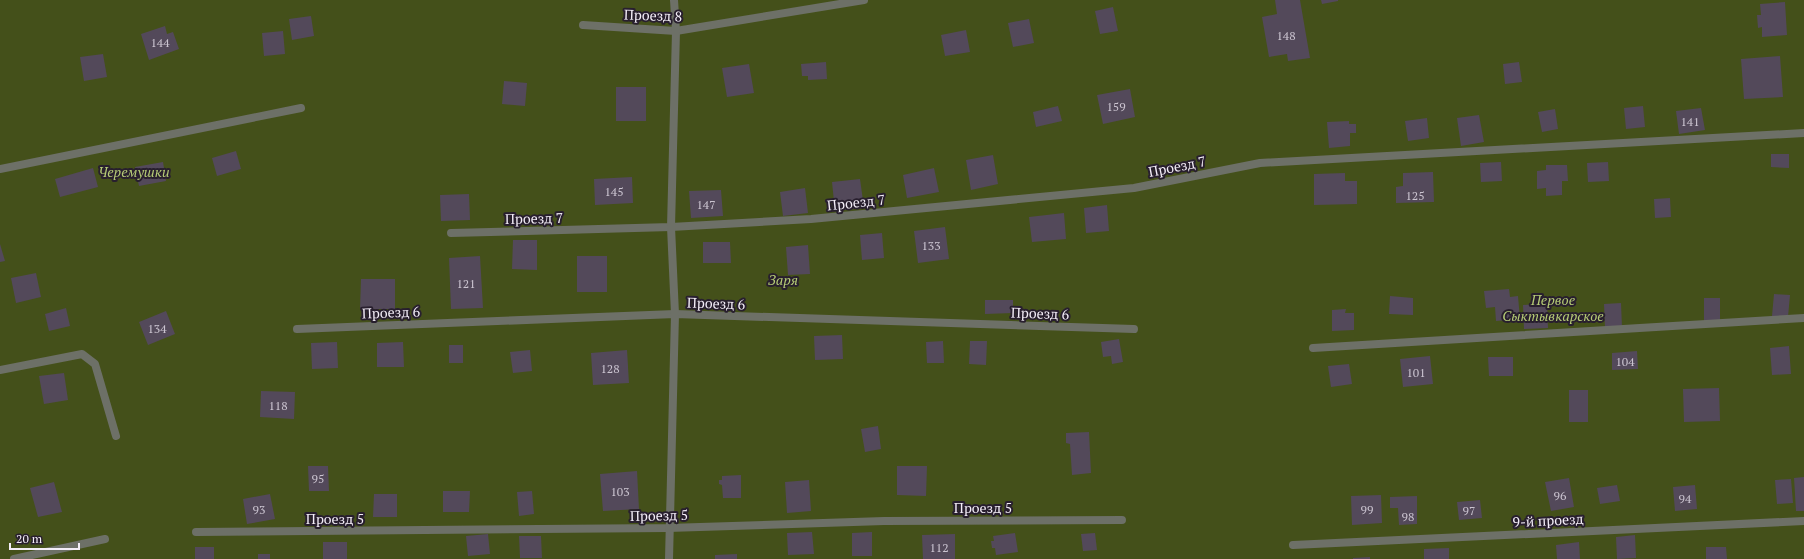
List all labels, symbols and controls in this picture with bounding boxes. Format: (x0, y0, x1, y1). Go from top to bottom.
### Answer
street label: Проезд 8 (624, 4, 682, 26)
house number: 148 (1276, 28, 1296, 43)
house number: 144 (150, 35, 170, 50)
house number: 159 (1106, 99, 1126, 114)
house number: 141 (1680, 114, 1700, 129)
street label: Проезд 7 (1147, 151, 1207, 181)
park label: Черемушки (98, 162, 170, 181)
house number: 145 (604, 184, 624, 199)
house number: 125 (1405, 188, 1425, 203)
street label: Проезд 7 (826, 190, 886, 214)
house number: 147 (696, 197, 716, 212)
street label: Проезд 7 (505, 208, 563, 228)
house number: 133 (921, 238, 941, 253)
park label: Заря (768, 270, 798, 289)
house number: 121 (456, 276, 476, 291)
park label: Первое Сыктывкарское (1502, 290, 1604, 325)
street label: Проезд 6 (687, 292, 746, 314)
street label: Проезд 6 (362, 301, 421, 323)
street label: Проезд 6 (1011, 302, 1070, 324)
house number: 134 (147, 321, 167, 336)
house number: 104 (1615, 354, 1635, 369)
house number: 128 (600, 361, 620, 376)
house number: 101 (1406, 365, 1426, 380)
house number: 118 (268, 398, 288, 413)
house number: 95 (312, 471, 324, 486)
house number: 103 (610, 484, 630, 499)
house number: 96 (1554, 488, 1567, 503)
house number: 94 (1679, 491, 1692, 506)
street label: Проезд 5 (954, 498, 1012, 517)
house number: 93 (253, 502, 265, 517)
house number: 99 (1361, 502, 1373, 517)
house number: 97 (1463, 503, 1475, 518)
street label: Проезд 5 (630, 505, 688, 525)
street label: Проезд 5 (306, 509, 364, 528)
house number: 98 (1402, 509, 1414, 524)
street label: 9-й проезд (1512, 509, 1584, 531)
scale bar (10, 525, 79, 551)
text: 20 m (16, 531, 43, 546)
house number: 112 (929, 540, 949, 555)

